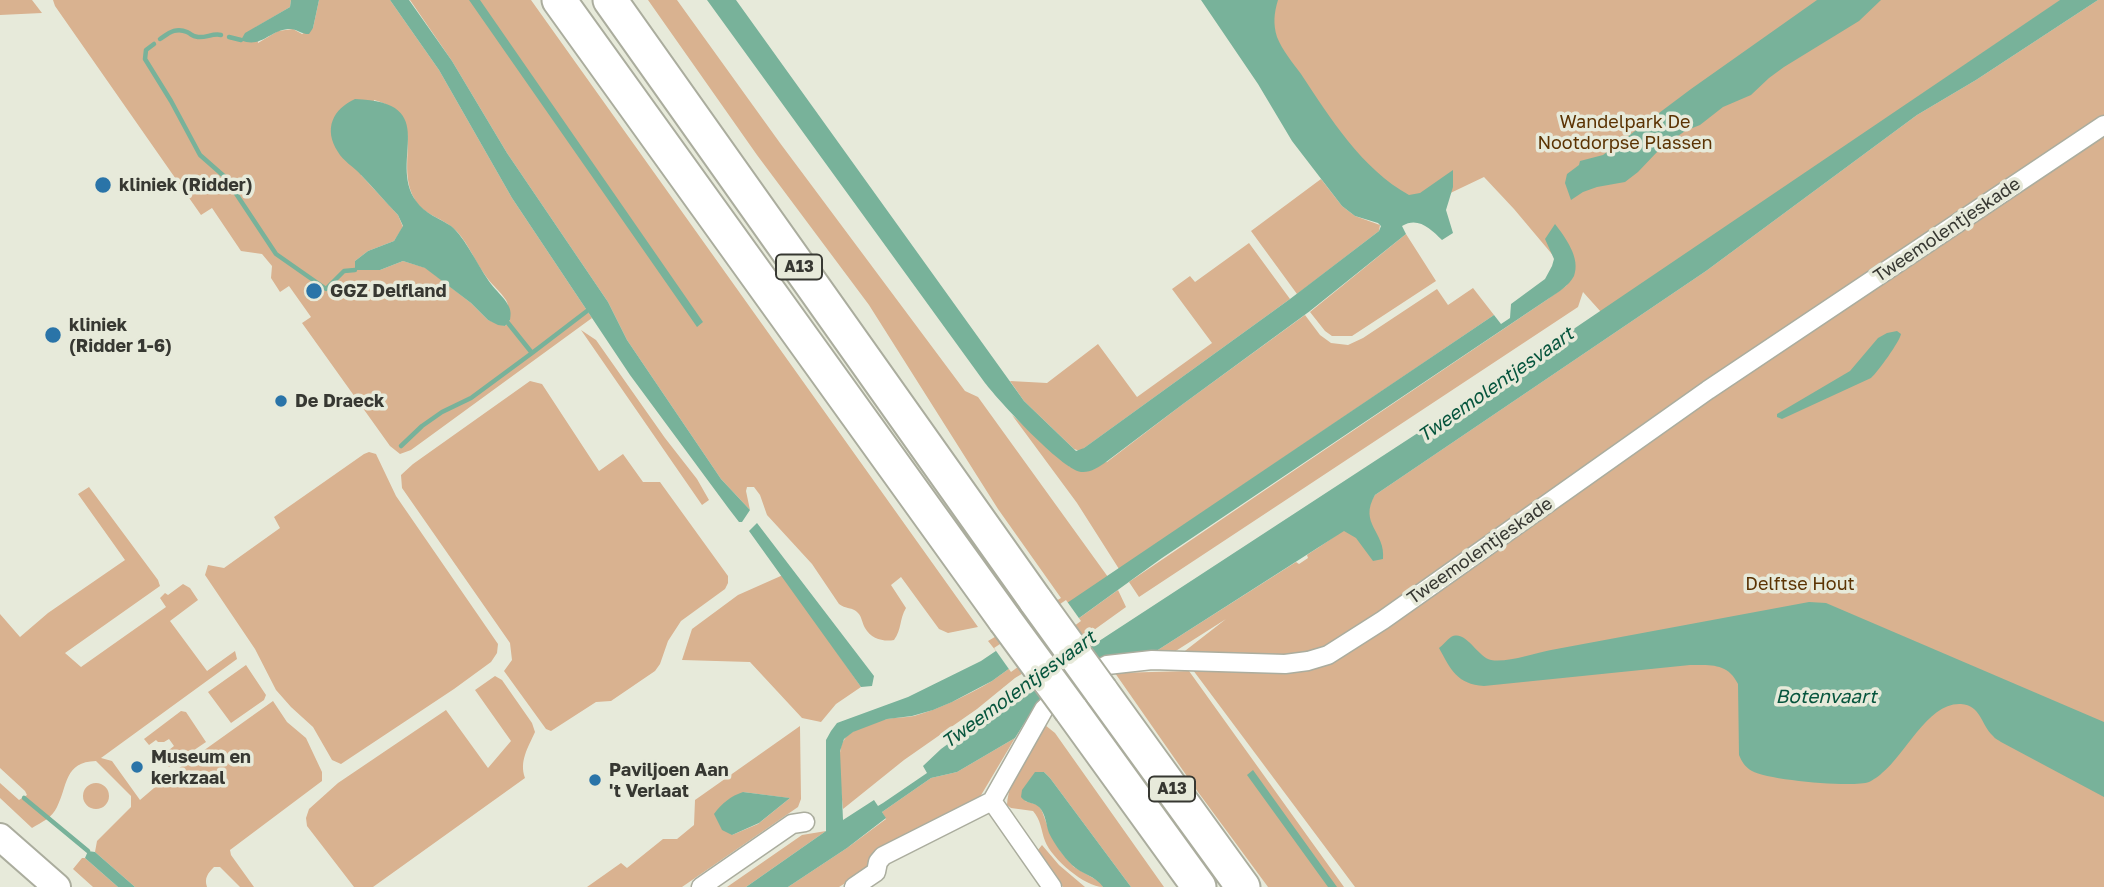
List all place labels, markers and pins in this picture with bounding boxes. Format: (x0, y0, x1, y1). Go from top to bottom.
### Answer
place label: kliniek (Ridder) (119, 174, 253, 196)
marker: kliniek (Ridder) (93, 175, 113, 195)
place label: GGZ Delfland (330, 280, 447, 302)
marker: GGZ Delfland (304, 281, 324, 301)
place label: kliniek (Ridder 1-6) (69, 314, 172, 356)
marker: kliniek (Ridder 1-6) (43, 325, 63, 345)
place label: De Draeck (295, 390, 384, 412)
marker: De Draeck (273, 393, 289, 409)
place label: Museum en kerkzaal (151, 746, 251, 788)
marker: Museum en kerkzaal (129, 759, 145, 775)
place label: Paviljoen Aan 't Verlaat (609, 759, 729, 802)
marker: Paviljoen Aan 't Verlaat (587, 772, 603, 788)

